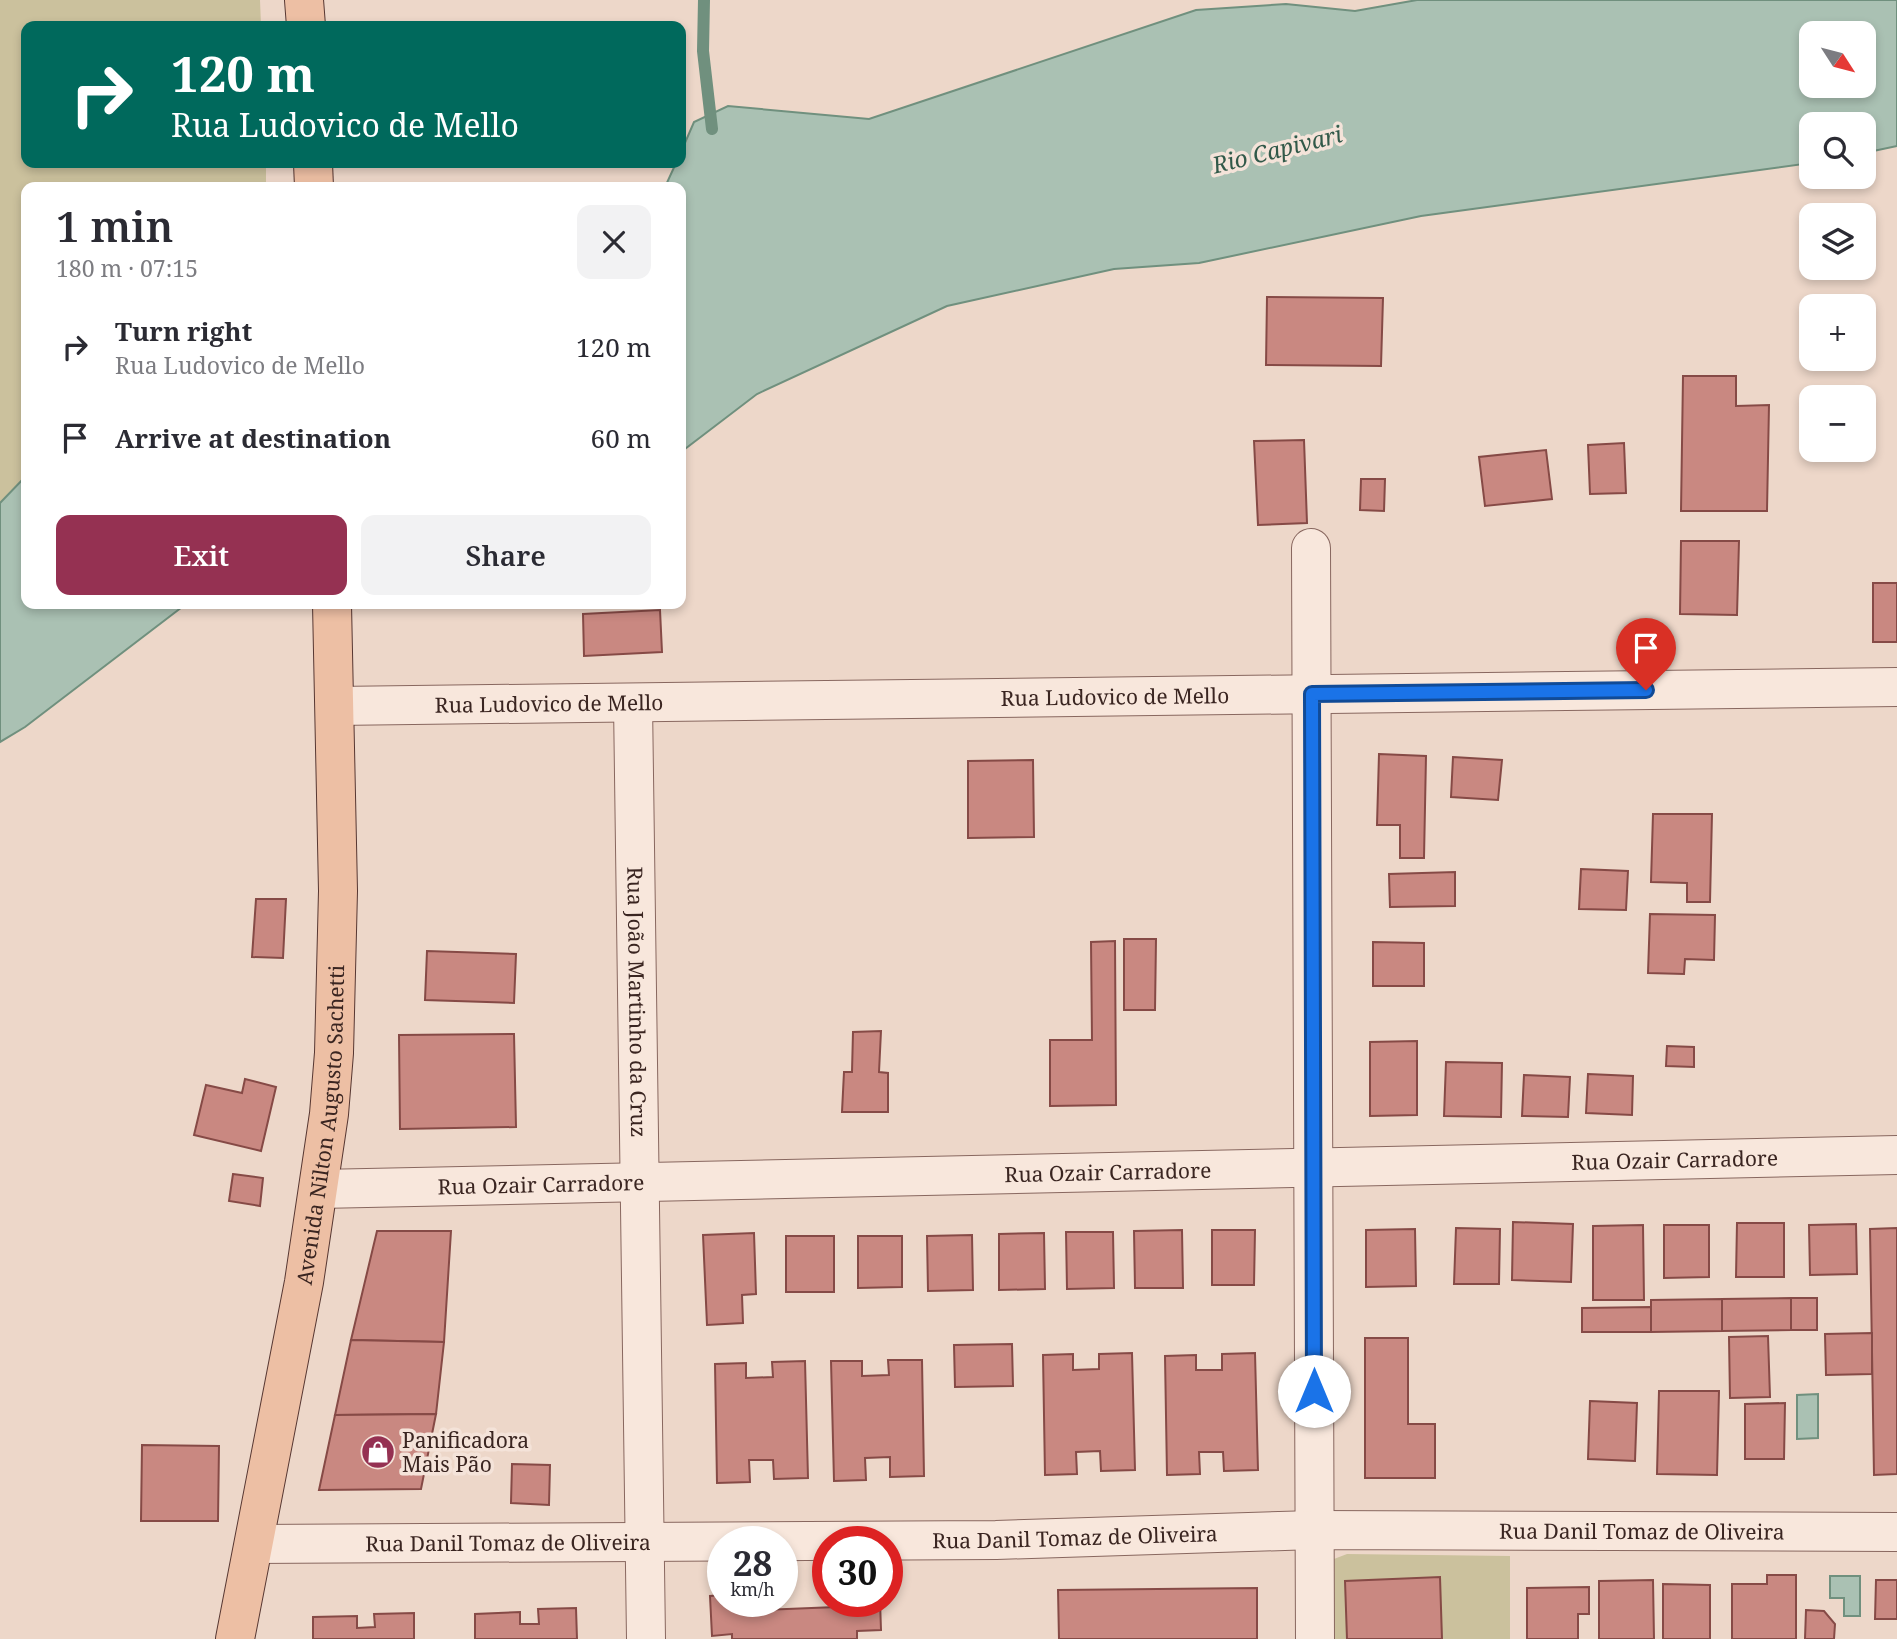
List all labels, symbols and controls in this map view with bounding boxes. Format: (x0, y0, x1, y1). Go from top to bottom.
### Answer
north arrow (1799, 21, 1876, 98)
map controls (1799, 21, 1876, 462)
text: 120 m (171, 40, 315, 106)
icon: right (56, 49, 147, 140)
text: Rua Ludovico de Mello (171, 103, 519, 146)
button: search (1799, 112, 1876, 189)
water label: Rio Capivari (1208, 117, 1345, 181)
text: 1 min (56, 197, 173, 254)
button: layers (1799, 203, 1876, 280)
button: close (577, 205, 651, 279)
text: 180 m · 07:15 (56, 252, 198, 284)
button: + (1799, 294, 1876, 371)
text: Turn right (115, 313, 252, 349)
icon: right (56, 328, 94, 366)
text: 120 m (576, 329, 651, 365)
text: Rua Ludovico de Mello (115, 349, 365, 381)
button: − (1799, 385, 1876, 462)
icon: arrive (56, 419, 94, 457)
text: Arrive at destination (115, 420, 391, 456)
text: 60 m (591, 420, 651, 456)
button: Exit (56, 515, 347, 595)
button: Share (361, 515, 651, 595)
pin (1616, 618, 1676, 690)
icon: arrive (1627, 629, 1665, 667)
street label: Rua Ludovico de Mello (1001, 681, 1229, 712)
street label: Rua Ludovico de Mello (435, 688, 663, 719)
street label: Rua João Martinho da Cruz (621, 866, 653, 1137)
street label: Avenida Nilton Augusto Sachetti (290, 964, 350, 1287)
street label: Rua Ozair Carradore (1571, 1144, 1778, 1176)
street label: Rua Ozair Carradore (1004, 1156, 1212, 1188)
street label: Rua Ozair Carradore (437, 1168, 645, 1200)
position arrow (1277, 1354, 1351, 1428)
place label: Panificadora Mais Pão (402, 1426, 529, 1478)
shop icon: Panificadora Mais Pão (359, 1433, 397, 1471)
street label: Rua Danil Tomaz de Oliveira (1499, 1517, 1785, 1546)
street label: Rua Danil Tomaz de Oliveira (932, 1519, 1218, 1554)
speed limit sign: 30 (812, 1526, 903, 1617)
street label: Rua Danil Tomaz de Oliveira (365, 1528, 651, 1557)
text: 28 (733, 1539, 772, 1586)
text: km/h (730, 1577, 775, 1601)

